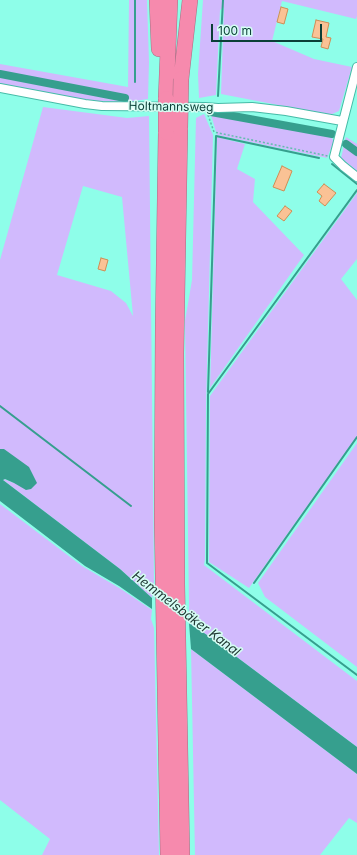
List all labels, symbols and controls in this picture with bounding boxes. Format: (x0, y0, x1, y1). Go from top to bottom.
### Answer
scale bar (213, 16, 324, 42)
text: 100 m (218, 23, 252, 38)
street label: Holtmannsweg (128, 99, 214, 115)
water label: Hemmelsbäker Kanal (129, 568, 243, 660)

